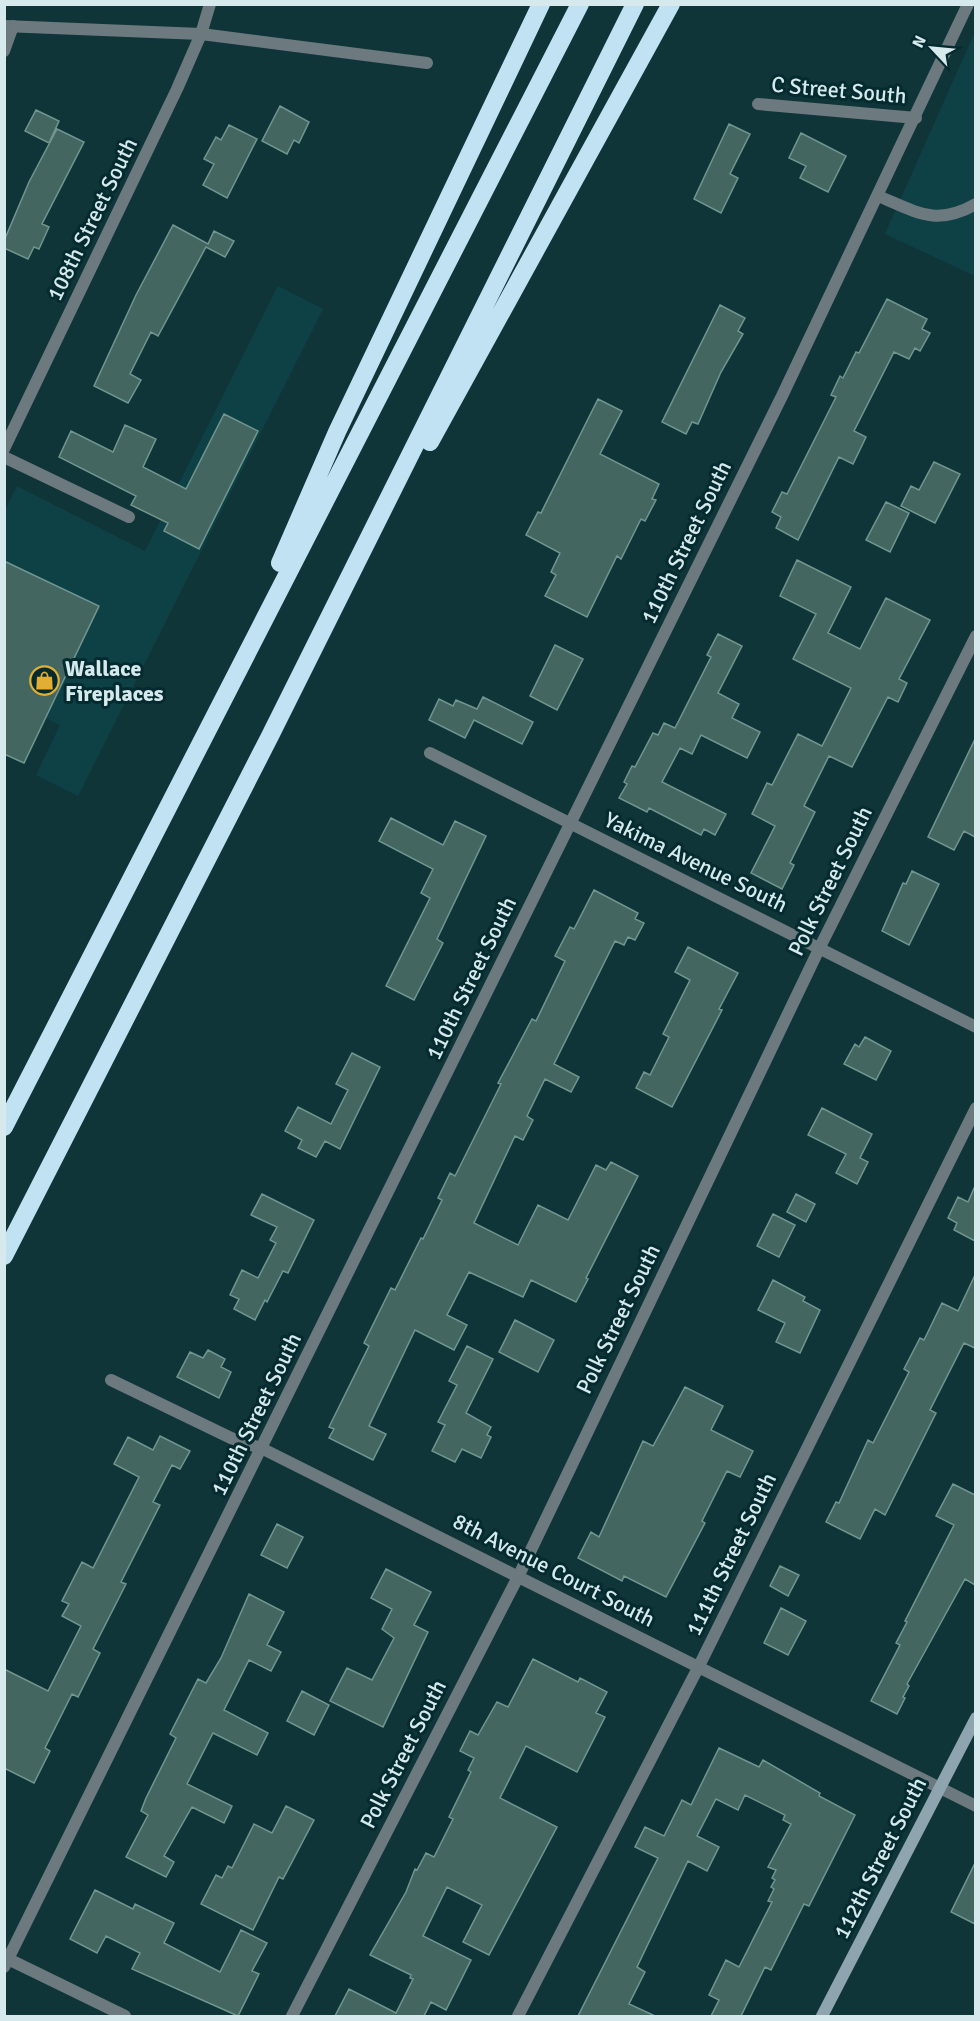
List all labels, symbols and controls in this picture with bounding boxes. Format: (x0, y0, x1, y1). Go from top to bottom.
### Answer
north arrow (902, 18, 962, 78)
text: N (908, 32, 931, 51)
street label: C Street South (770, 71, 908, 109)
street label: 108th Street South (41, 133, 143, 305)
street label: 110th Street South (635, 456, 737, 628)
place label: Wallace Fireplaces (65, 655, 164, 707)
shop icon: Wallace Fireplaces (28, 665, 60, 697)
street label: Polk Street South (782, 802, 878, 960)
street label: Yakima Avenue South (600, 806, 792, 918)
street label: 110th Street South (420, 892, 522, 1064)
street label: Polk Street South (570, 1240, 666, 1398)
street label: 110th Street South (205, 1328, 307, 1500)
street label: 111th Street South (680, 1468, 782, 1640)
street label: 8th Avenue Court South (448, 1507, 660, 1633)
street label: Polk Street South (354, 1675, 452, 1833)
street label: 112th Street South (828, 1773, 932, 1943)

